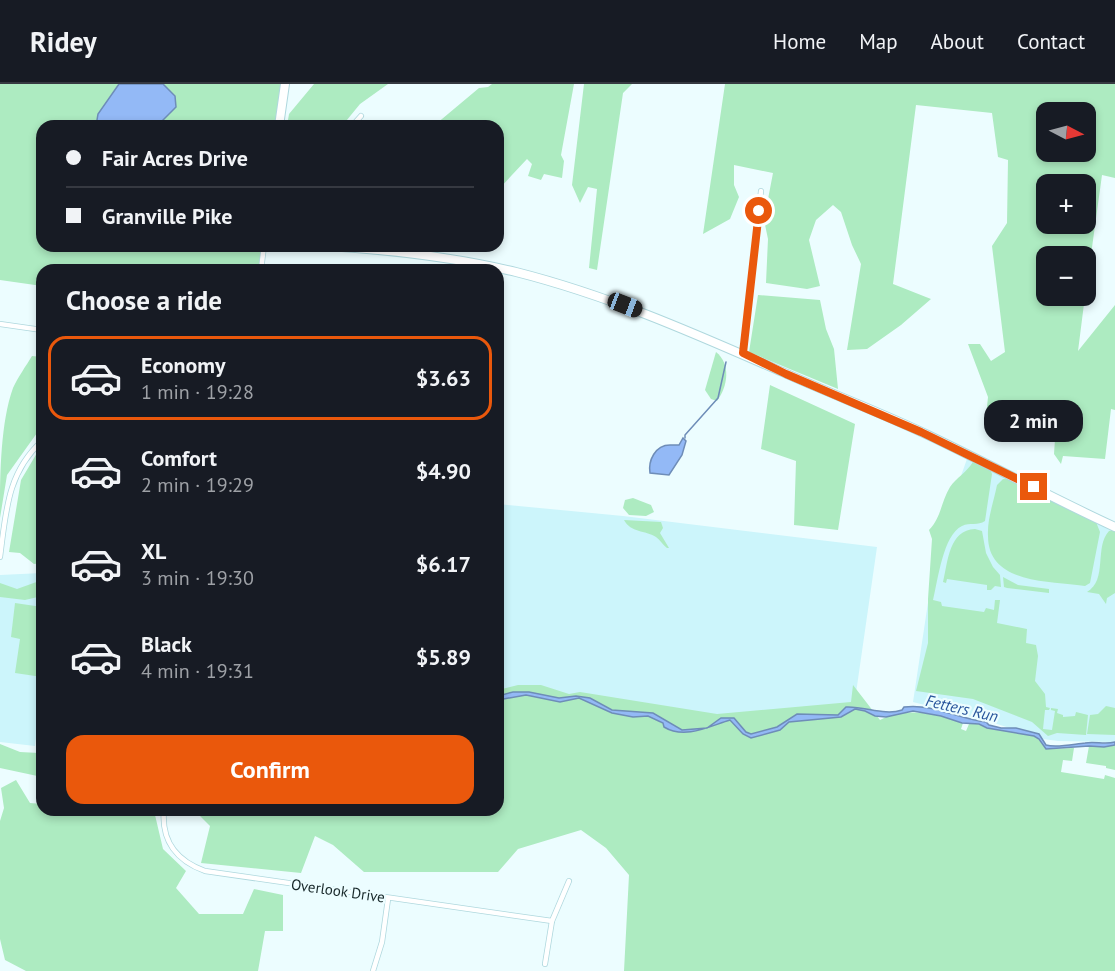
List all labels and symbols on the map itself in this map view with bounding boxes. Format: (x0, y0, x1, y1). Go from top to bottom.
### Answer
north arrow (1036, 102, 1096, 162)
route start (745, 197, 772, 224)
car (605, 290, 645, 320)
callout: 2 min (984, 400, 1084, 442)
route end (1020, 473, 1047, 500)
water label: Fetters Run (924, 690, 1000, 726)
street label: Overlook Drive (290, 875, 386, 906)

